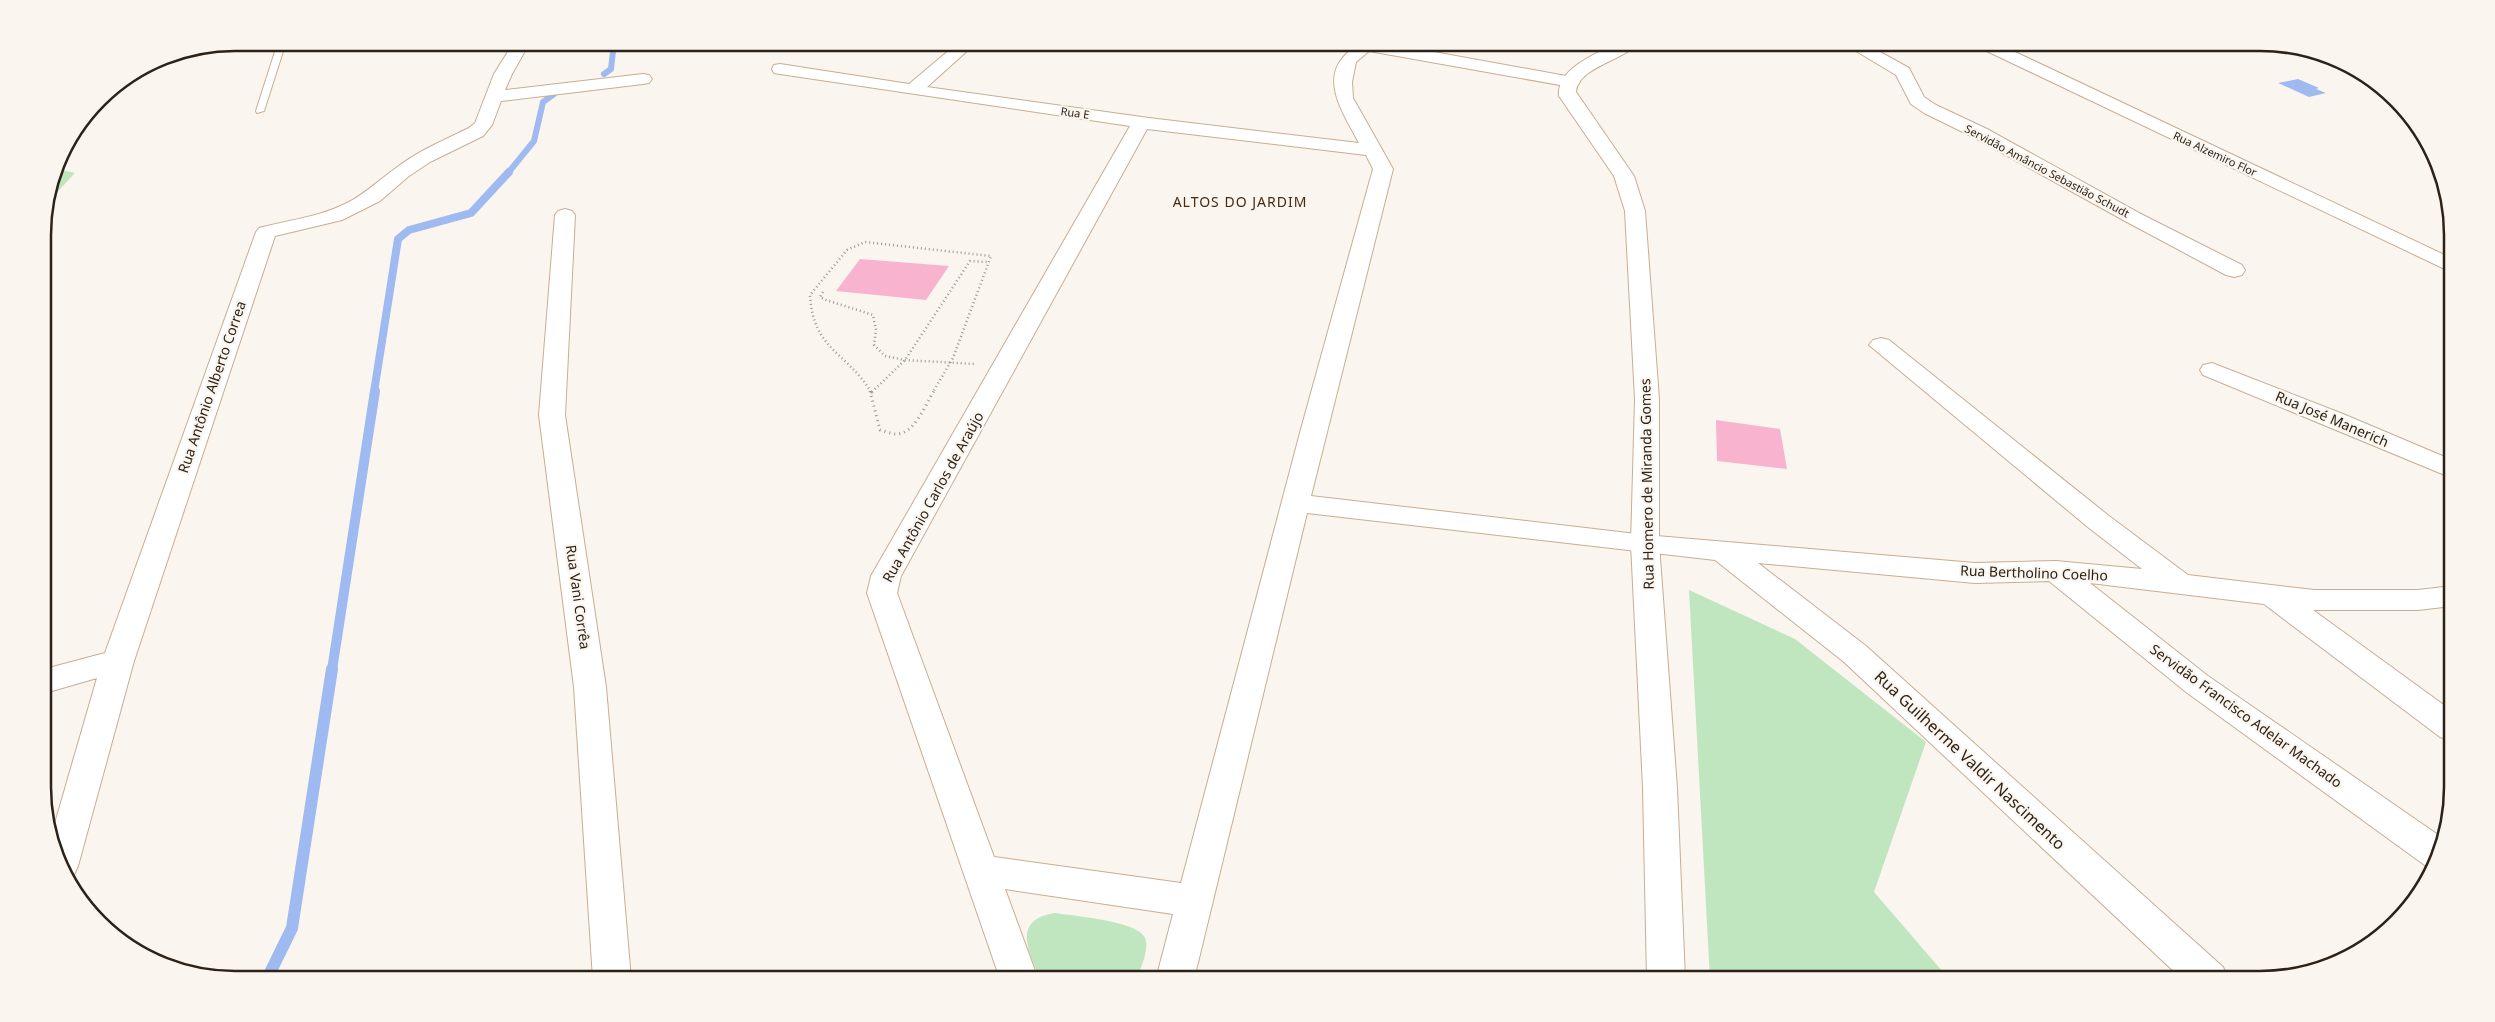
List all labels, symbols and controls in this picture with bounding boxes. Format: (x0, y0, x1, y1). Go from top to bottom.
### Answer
street label: Rua E (1060, 103, 1090, 122)
street label: Servidão Amâncio Sebastião Schudt (1962, 121, 2132, 220)
street label: Rua Alzemiro Flor (2171, 128, 2260, 180)
district label: ALTOS DO JARDIM (1173, 192, 1307, 211)
street label: Rua Antônio Alberto Correa (173, 298, 250, 475)
street label: Rua Homero de Miranda Gomes (1635, 378, 1658, 590)
street label: Rua José Manerich (2273, 386, 2392, 451)
street label: Rua Antônio Carlos de Araújo (878, 408, 988, 586)
street label: Rua Vani Corrêa (562, 544, 595, 650)
street label: Rua Bertholino Coelho (1960, 560, 2108, 585)
street label: Servidão Francisco Adelar Machado (2146, 639, 2346, 792)
street label: Rua Guilherme Valdir Nascimento (1870, 666, 2070, 854)

